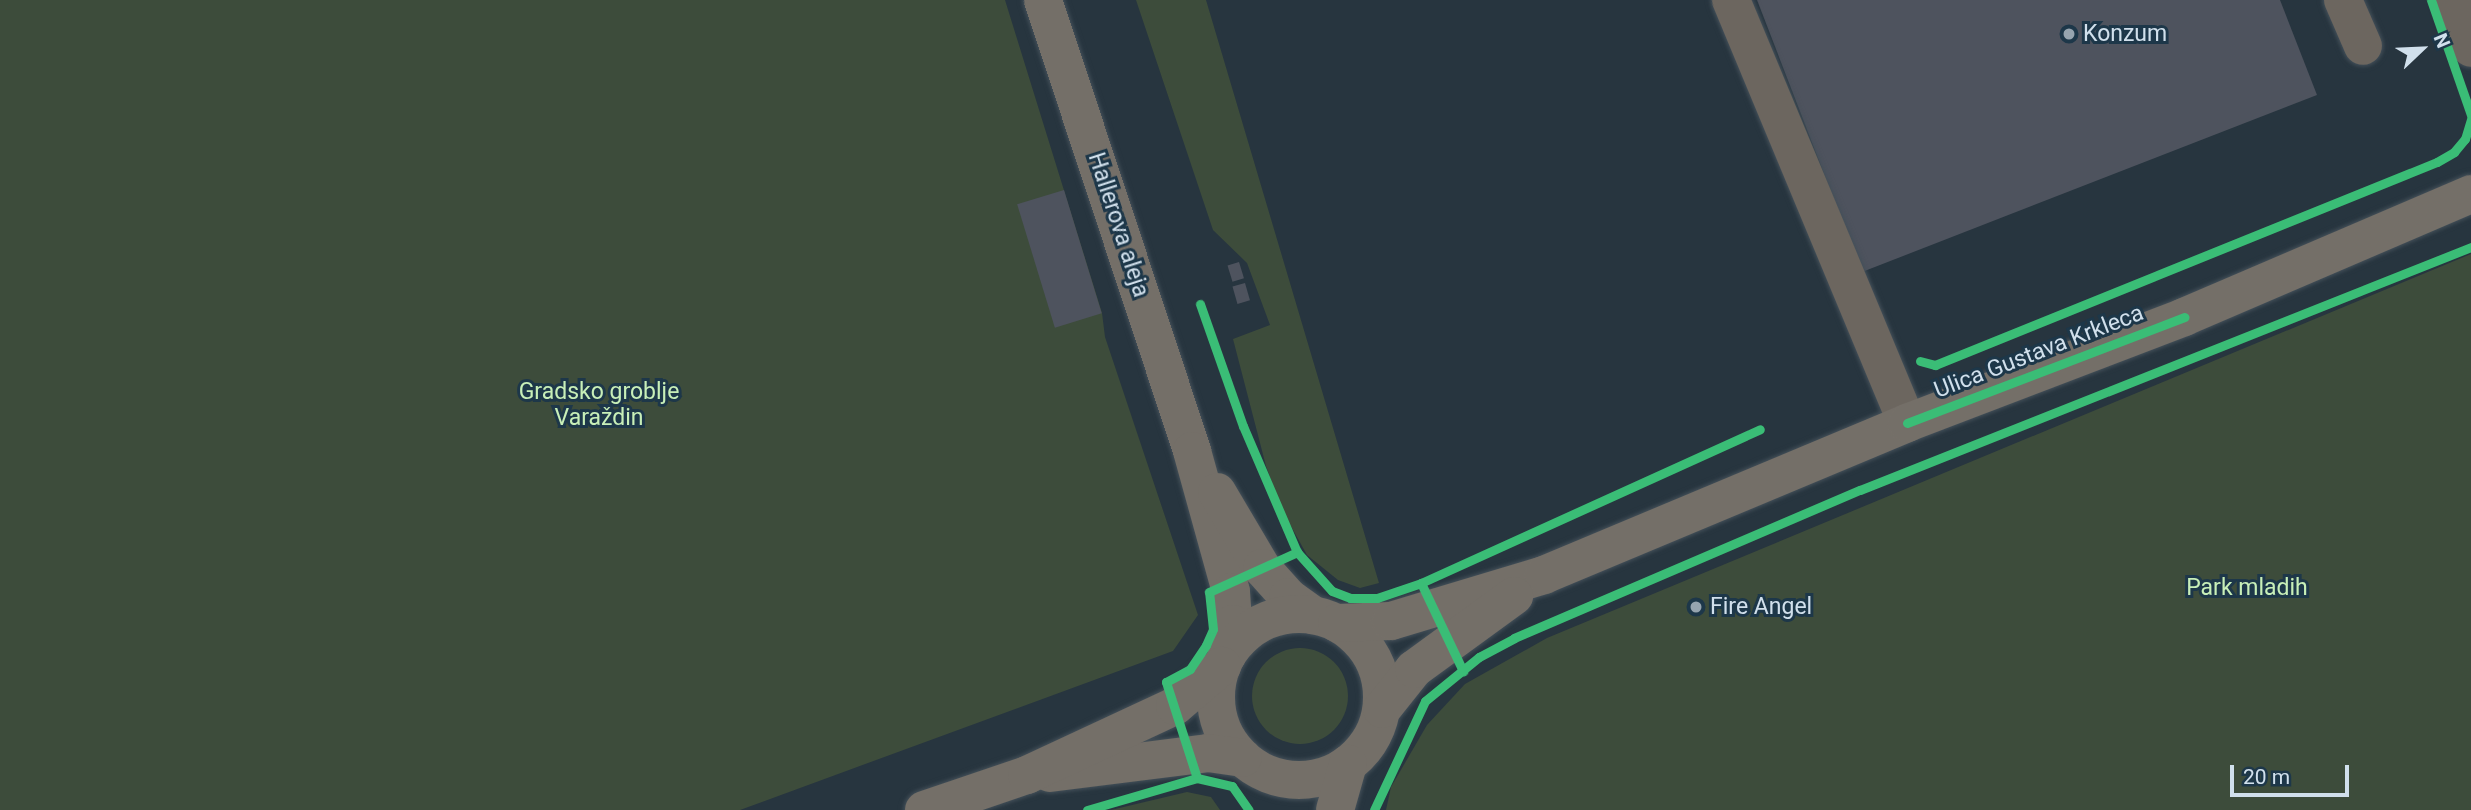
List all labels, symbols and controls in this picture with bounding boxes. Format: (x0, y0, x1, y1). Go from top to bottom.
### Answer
north arrow (2387, 14, 2457, 84)
place label: Konzum (2083, 20, 2167, 48)
marker: Konzum (2061, 26, 2077, 42)
text: N (2429, 30, 2455, 51)
street label: Hallerova aleja (1082, 149, 1154, 301)
street label: Ulica Gustava Krkleca (1930, 299, 2148, 405)
park label: Gradsko groblje Varaždin (519, 378, 679, 432)
park label: Park mladih (2186, 574, 2308, 602)
place label: Fire Angel (1710, 593, 1812, 621)
marker: Fire Angel (1688, 599, 1704, 615)
scale bar (2233, 750, 2352, 794)
text: 20 m (2243, 765, 2290, 789)

